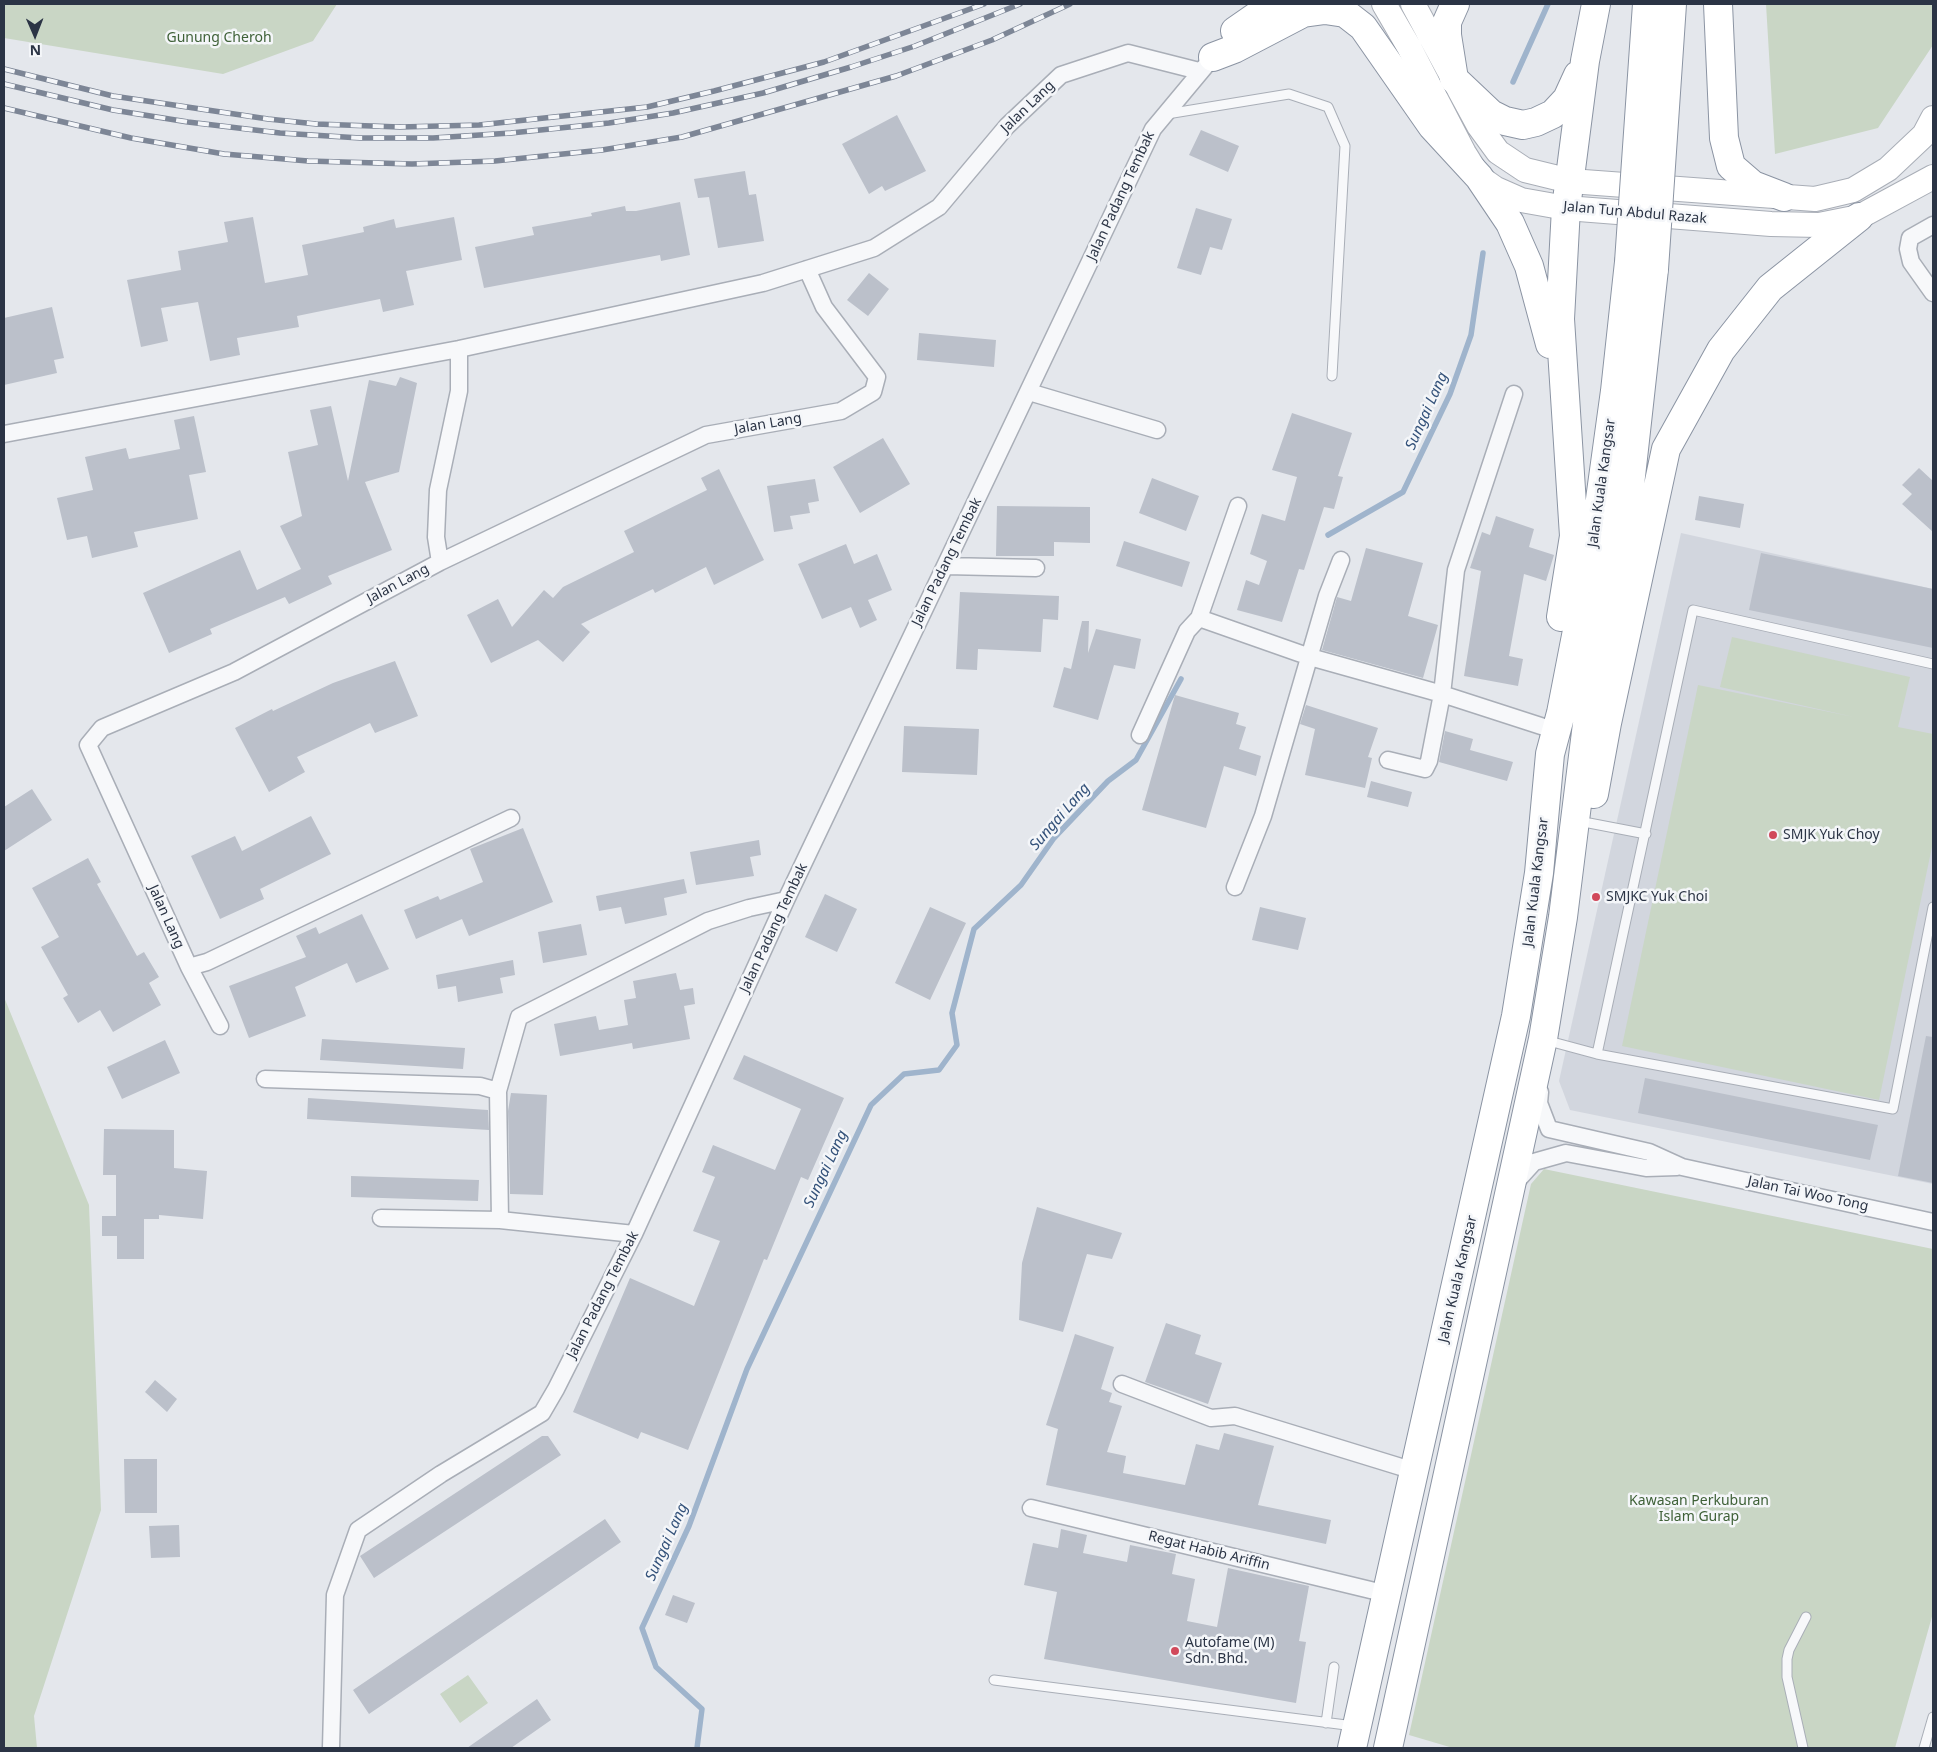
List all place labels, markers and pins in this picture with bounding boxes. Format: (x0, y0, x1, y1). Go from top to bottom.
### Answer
place label: SMJK Yuk Choy (1783, 827, 1880, 843)
marker: SMJK Yuk Choy (1767, 829, 1779, 841)
place label: SMJKC Yuk Choi (1606, 889, 1708, 905)
marker: SMJKC Yuk Choi (1590, 891, 1602, 903)
place label: Autofame (M) Sdn. Bhd. (1185, 1635, 1275, 1668)
marker: Autofame (M) Sdn. Bhd. (1169, 1645, 1181, 1657)

